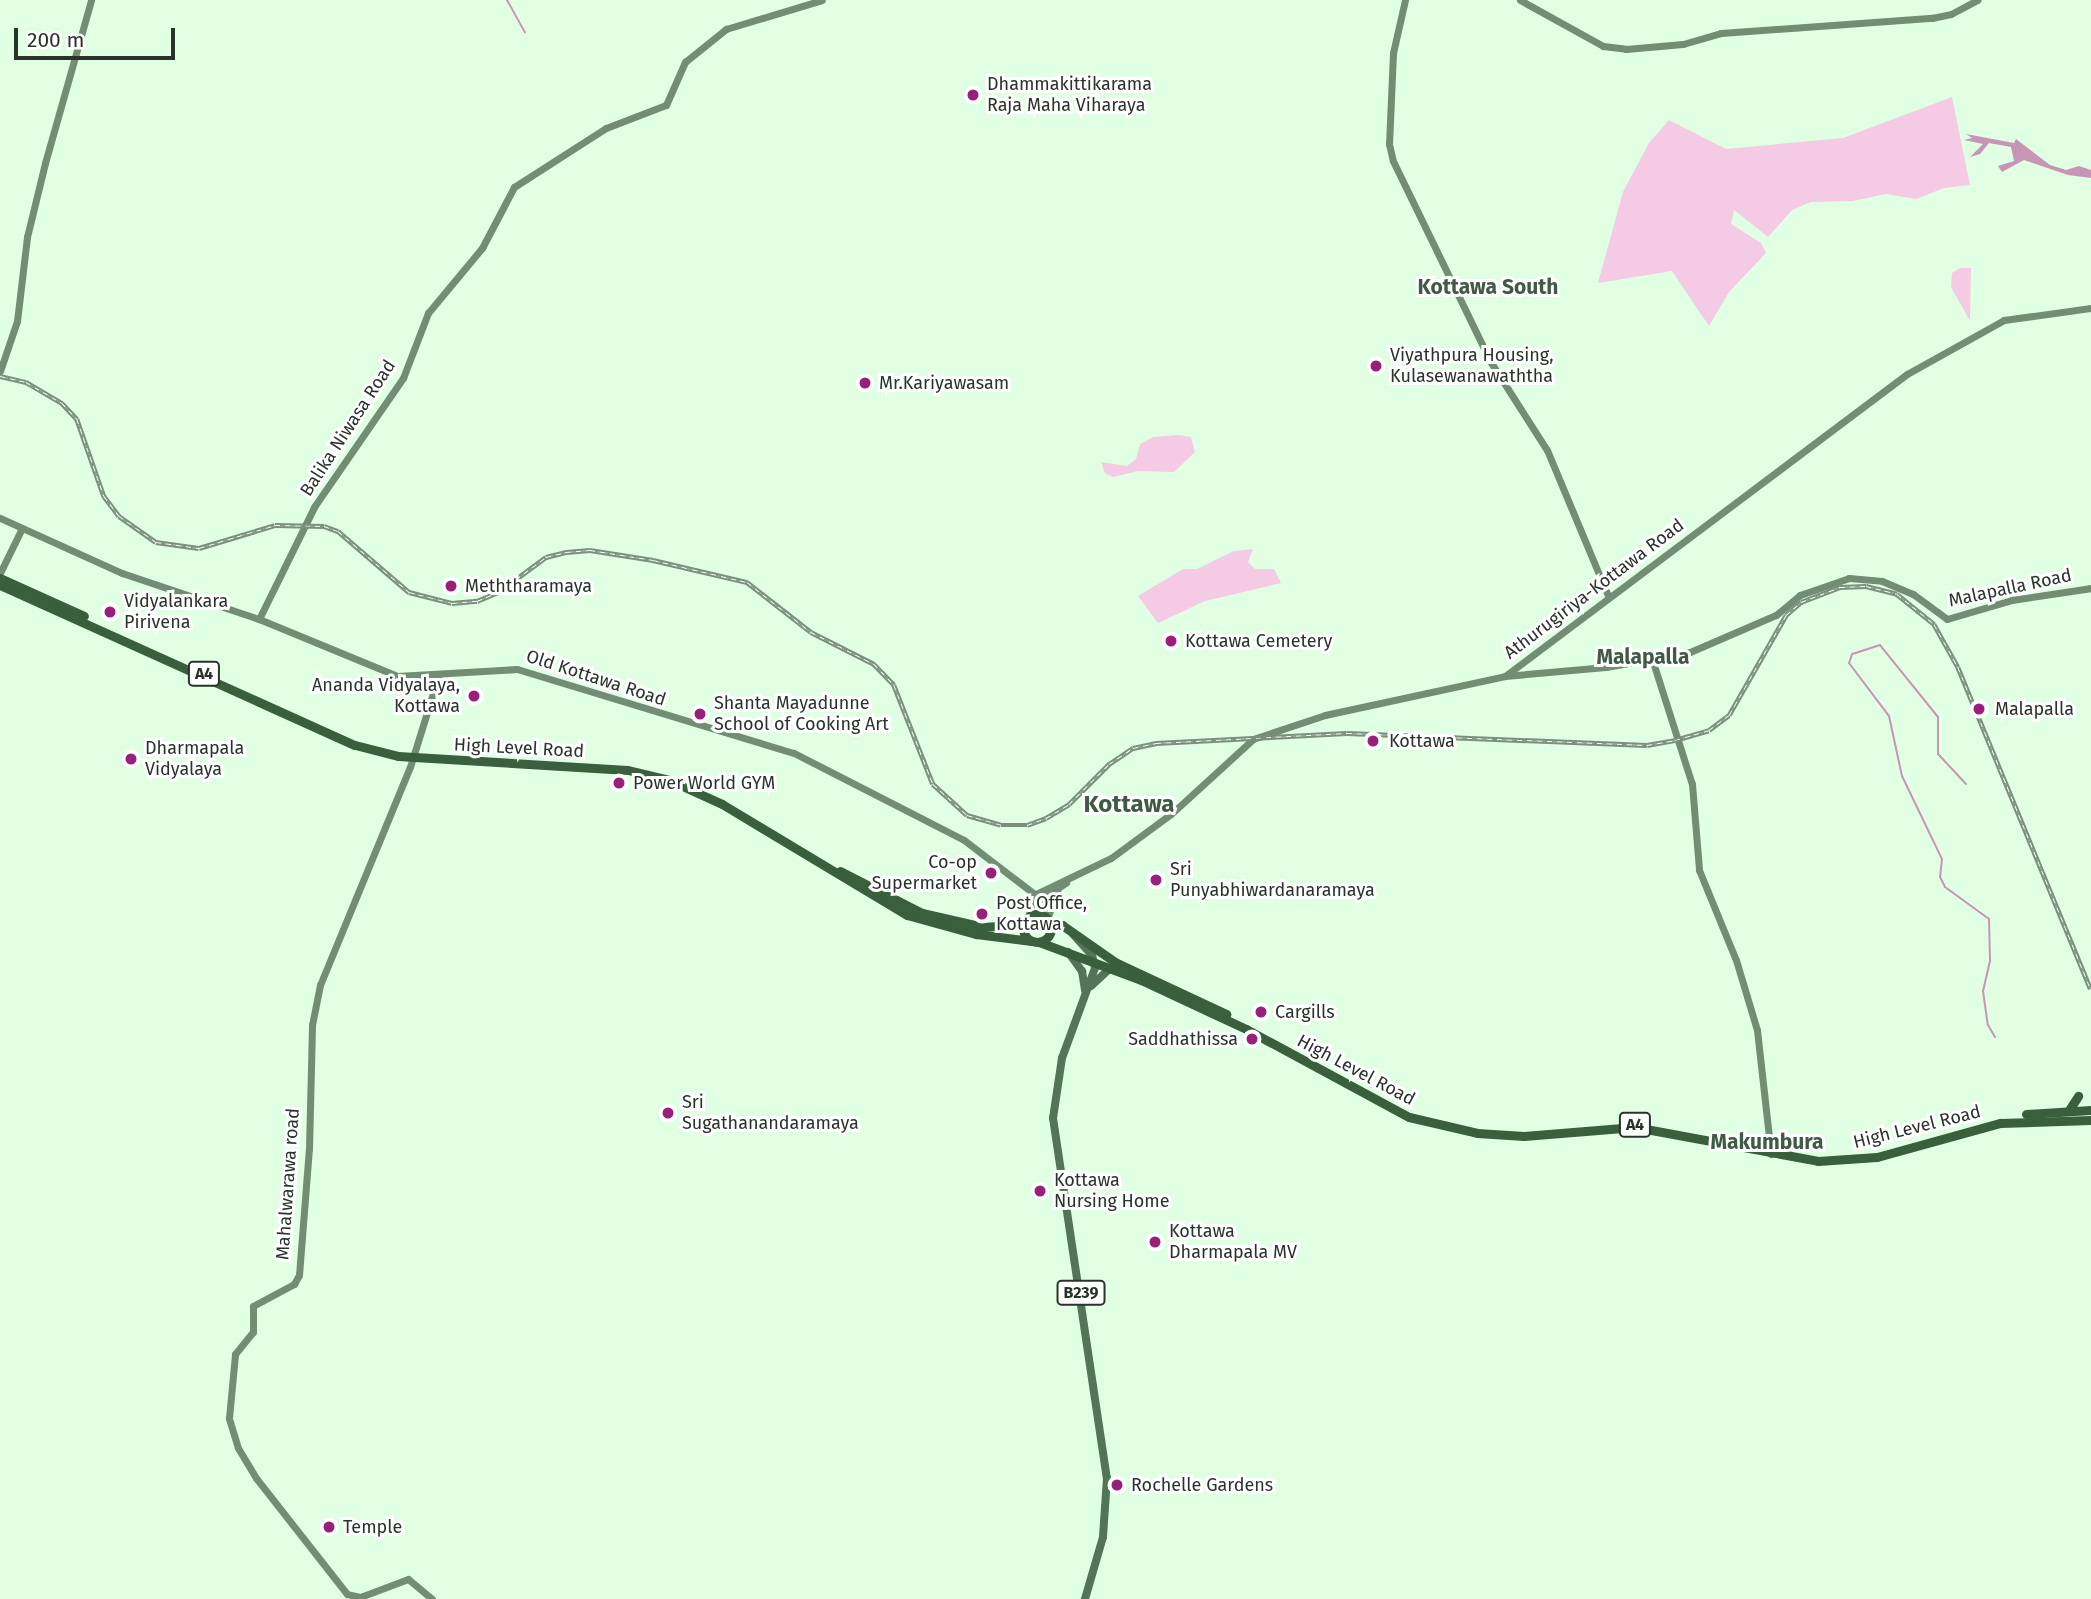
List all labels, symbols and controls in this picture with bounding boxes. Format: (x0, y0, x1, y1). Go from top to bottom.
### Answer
scale bar (18, 14, 178, 58)
text: 200 m (27, 27, 84, 53)
place label: Dhammakittikarama Raja Maha Viharaya (987, 74, 1152, 116)
marker: Dhammakittikarama Raja Maha Viharaya (965, 87, 981, 103)
district label: Kottawa South (1418, 274, 1558, 300)
place label: Viyathpura Housing, Kulasewanawaththa (1390, 345, 1553, 388)
street label: Balika Niwasa Road (296, 356, 400, 500)
marker: Viyathpura Housing, Kulasewanawaththa (1368, 358, 1384, 374)
place label: Mr.Kariyawasam (879, 372, 1009, 394)
marker: Mr.Kariyawasam (857, 375, 873, 391)
street label: Athurugiriya-Kottawa Road (1500, 514, 1688, 664)
street label: Malapalla Road (1947, 564, 2073, 612)
place label: Meththaramaya (465, 575, 592, 597)
marker: Meththaramaya (443, 578, 459, 594)
place label: Vidyalankara Pirivena (124, 591, 228, 634)
marker: Vidyalankara Pirivena (102, 604, 118, 620)
place label: Kottawa Cemetery (1185, 630, 1332, 652)
marker: Kottawa Cemetery (1163, 633, 1179, 649)
district label: Malapalla (1597, 644, 1689, 670)
street label: Old Kottawa Road (524, 645, 668, 711)
road number: A4 (186, 662, 222, 687)
place label: Ananda Vidyalaya, Kottawa (312, 675, 460, 718)
marker: Ananda Vidyalaya, Kottawa (466, 688, 482, 704)
place label: Shanta Mayadunne School of Cooking Art (714, 693, 889, 736)
place label: Malapalla (1995, 698, 2074, 720)
marker: Malapalla (1969, 699, 1989, 719)
marker: Shanta Mayadunne School of Cooking Art (692, 706, 708, 722)
place label: Kottawa (1389, 730, 1455, 752)
marker: Kottawa (1363, 731, 1383, 751)
street label: High Level Road (453, 734, 585, 762)
place label: Dharmapala Vidyalaya (145, 738, 244, 780)
marker: Dharmapala Vidyalaya (123, 751, 139, 767)
place label: Power World GYM (633, 772, 775, 794)
marker: Power World GYM (611, 775, 627, 791)
district label: Kottawa (1084, 791, 1174, 819)
place label: Co-op Supermarket (872, 852, 977, 894)
place label: Sri Punyabhiwardanaramaya (1170, 859, 1375, 902)
marker: Co-op Supermarket (983, 865, 999, 881)
marker: Sri Punyabhiwardanaramaya (1148, 872, 1164, 888)
place label: Post Office, Kottawa (996, 893, 1087, 936)
marker: Post Office, Kottawa (974, 906, 990, 922)
place label: Cargills (1275, 1001, 1335, 1023)
marker: Cargills (1253, 1004, 1269, 1020)
place label: Saddhathissa (1128, 1028, 1238, 1050)
street label: High Level Road (1293, 1030, 1419, 1110)
marker: Saddhathissa (1244, 1031, 1260, 1047)
place label: Sri Sugathanandaramaya (682, 1092, 859, 1134)
street label: High Level Road (1851, 1101, 1983, 1153)
marker: Sri Sugathanandaramaya (660, 1105, 676, 1121)
street label: Mahalwarawa road (272, 1107, 304, 1261)
road number: A4 (1618, 1112, 1652, 1138)
district label: Makumbura (1711, 1129, 1823, 1155)
place label: Kottawa Nursing Home (1054, 1170, 1170, 1212)
marker: Kottawa Nursing Home (1032, 1183, 1048, 1199)
place label: Kottawa Dharmapala MV (1169, 1221, 1297, 1264)
marker: Kottawa Dharmapala MV (1147, 1234, 1163, 1250)
road number: B239 (1056, 1280, 1106, 1306)
place label: Rochelle Gardens (1131, 1474, 1273, 1496)
marker: Rochelle Gardens (1109, 1477, 1125, 1493)
place label: Temple (343, 1516, 402, 1538)
marker: Temple (321, 1519, 337, 1535)

